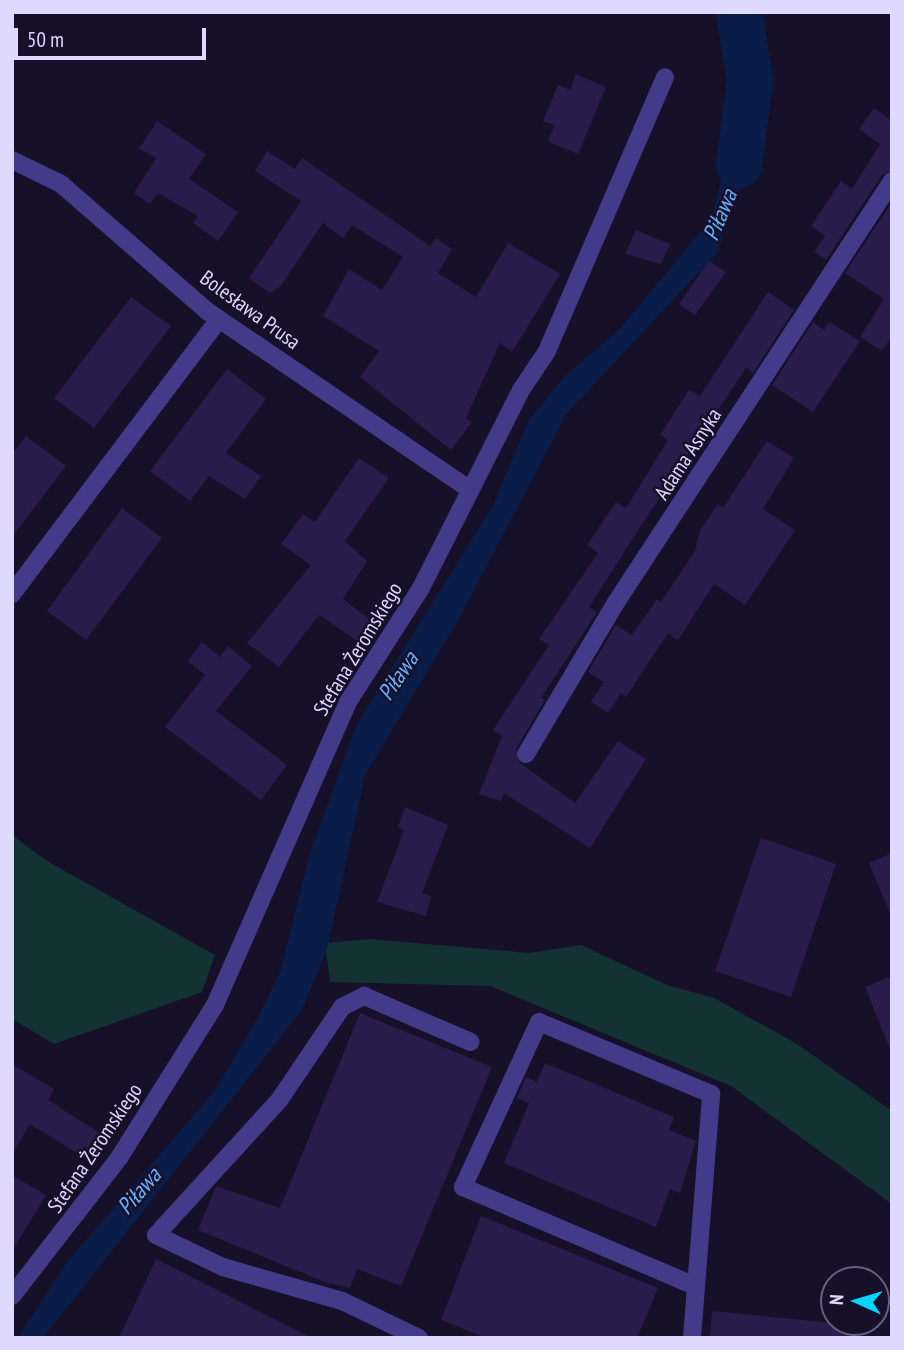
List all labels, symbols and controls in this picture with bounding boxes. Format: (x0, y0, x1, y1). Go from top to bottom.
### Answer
scale bar (18, 14, 210, 58)
text: 50 m (27, 26, 64, 53)
water label: Piława (697, 185, 743, 245)
street label: Bolesława Prusa (195, 265, 305, 355)
street label: Adama Asnyka (649, 403, 727, 505)
street label: Stefana Żeromskiego (308, 578, 408, 720)
water label: Piława (372, 646, 424, 706)
street label: Stefana Żeromskiego (42, 1078, 148, 1218)
water label: Piława (111, 1162, 167, 1220)
north arrow (820, 1266, 890, 1336)
text: N (824, 1294, 848, 1306)

